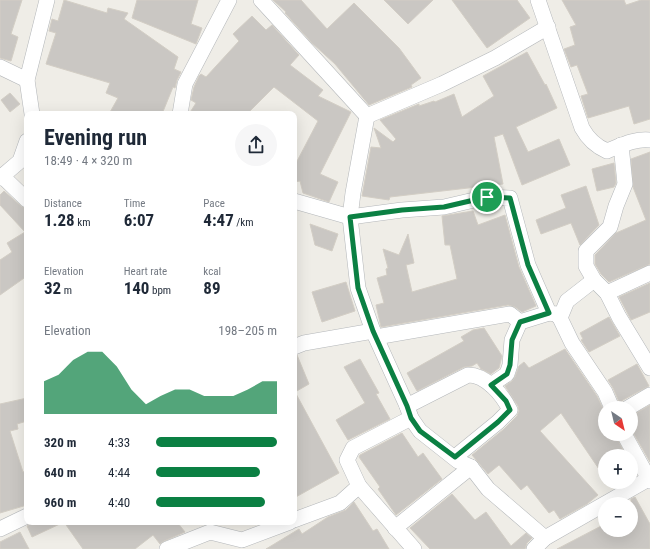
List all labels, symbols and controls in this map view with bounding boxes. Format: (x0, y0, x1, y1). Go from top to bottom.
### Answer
button: share (235, 124, 277, 166)
text: Evening run (44, 125, 147, 150)
text: 18:49 · 4 × 320 m (44, 153, 132, 168)
pin (470, 180, 504, 214)
icon: arrive (476, 186, 498, 208)
text: Distance (44, 197, 82, 210)
text: Time (124, 197, 145, 210)
text: Pace (203, 197, 225, 210)
text: 1.28 (44, 210, 75, 230)
text: 6:07 (124, 210, 154, 230)
text: 4:47 (203, 210, 234, 230)
text: km (75, 216, 90, 229)
text: /km (234, 216, 254, 229)
text: Elevation (44, 265, 84, 278)
text: Heart rate (124, 265, 167, 278)
text: kcal (203, 265, 221, 278)
text: 32 (44, 278, 61, 298)
text: 140 (124, 278, 149, 298)
text: 89 (203, 278, 221, 298)
text: m (61, 284, 72, 297)
text: bpm (149, 284, 171, 297)
text: Elevation (44, 323, 91, 338)
text: 198–205 m (218, 323, 277, 338)
north arrow (598, 401, 638, 441)
map controls (598, 401, 638, 537)
text: 320 m (44, 435, 76, 450)
text: 4:33 (108, 435, 130, 450)
button: + (598, 449, 638, 489)
text: 640 m (44, 465, 76, 480)
text: 4:44 (108, 465, 130, 480)
text: 960 m (44, 495, 76, 510)
text: 4:40 (108, 495, 130, 510)
button: − (598, 497, 638, 537)

